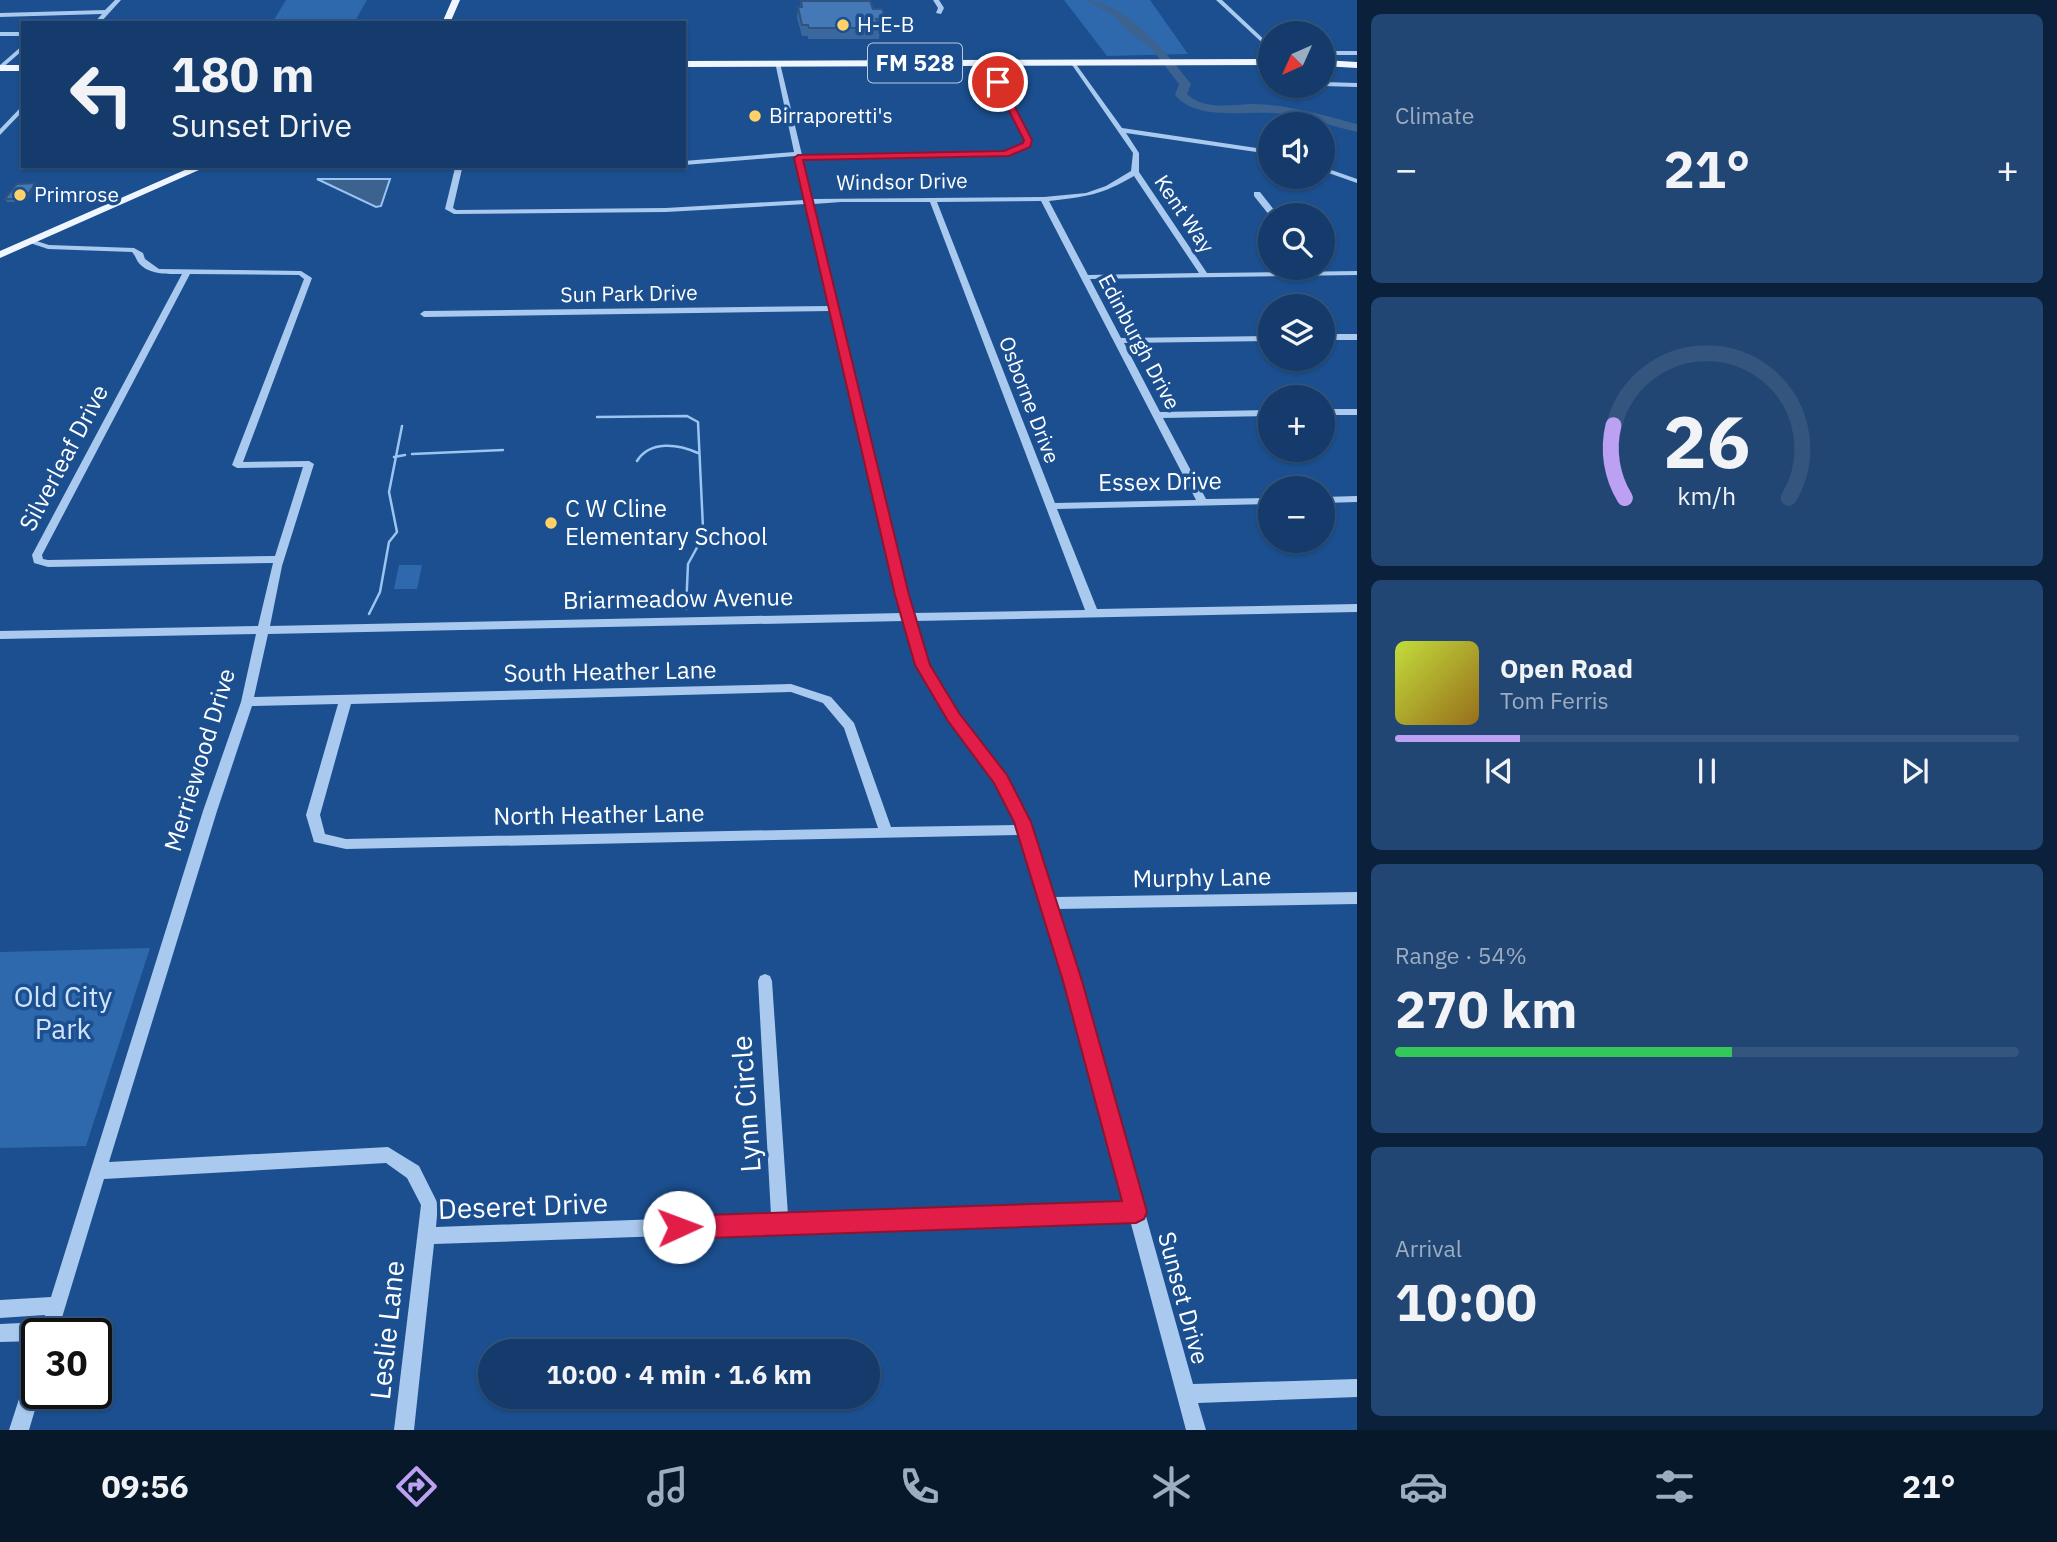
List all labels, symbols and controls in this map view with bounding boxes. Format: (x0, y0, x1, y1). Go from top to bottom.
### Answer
place label: H-E-B (857, 10, 915, 38)
marker: H-E-B (835, 17, 851, 33)
north arrow (1258, 21, 1335, 98)
map controls (1258, 21, 1335, 553)
text: 180 m (171, 42, 315, 105)
road number: FM 528 (868, 44, 962, 82)
icon: left (56, 49, 147, 140)
pin (968, 52, 1028, 112)
icon: arrive (979, 63, 1017, 101)
text: Climate (1395, 100, 1474, 130)
place label: Birraporetti's (769, 101, 893, 129)
text: Sunset Drive (171, 104, 352, 146)
marker: Birraporetti's (747, 108, 763, 124)
button: sound (1258, 112, 1335, 189)
text: 21° (1664, 135, 1750, 202)
text: − (1395, 144, 1418, 193)
text: + (1996, 144, 2019, 193)
street label: Windsor Drive (836, 166, 968, 196)
street label: Kent Way (1148, 169, 1222, 258)
place label: Primrose (34, 180, 119, 208)
marker: Primrose (12, 187, 28, 203)
button: search (1258, 203, 1335, 280)
street label: Edinburgh Drive (1092, 269, 1187, 414)
street label: Sun Park Drive (560, 278, 698, 308)
button: layers (1258, 294, 1335, 371)
street label: Osborne Drive (993, 332, 1067, 467)
street label: Silverleaf Drive (11, 379, 115, 536)
button: + (1258, 385, 1335, 462)
text: 26 (1663, 393, 1751, 488)
street label: Essex Drive (1098, 464, 1222, 498)
button: − (1258, 476, 1335, 553)
text: km/h (1678, 479, 1736, 512)
place label: C W Cline Elementary School (565, 492, 767, 552)
marker: C W Cline Elementary School (543, 515, 559, 531)
street label: Briarmeadow Avenue (562, 580, 794, 616)
text: Open Road (1500, 651, 1633, 685)
street label: South Heather Lane (503, 653, 717, 689)
street label: Merriewood Drive (156, 664, 242, 855)
text: Tom Ferris (1500, 685, 1609, 715)
icon: previous (1480, 752, 1518, 790)
icon: pause (1688, 752, 1726, 790)
icon: next (1896, 752, 1934, 790)
street label: North Heather Lane (493, 796, 705, 832)
street label: Murphy Lane (1132, 860, 1272, 894)
text: Range · 54% (1395, 940, 1527, 970)
text: 270 km (1395, 975, 1577, 1042)
park label: Old City Park (14, 978, 112, 1047)
street label: Lynn Circle (722, 1034, 769, 1174)
street label: Deseret Drive (437, 1184, 609, 1227)
position arrow (642, 1190, 716, 1264)
street label: Sunset Drive (1151, 1228, 1217, 1368)
text: Arrival (1395, 1233, 1462, 1263)
street label: Leslie Lane (361, 1259, 412, 1401)
text: 10:00 (1395, 1268, 1537, 1335)
speed limit sign: 30 (21, 1318, 112, 1409)
text: 10:00 · 4 min · 1.6 km (546, 1357, 812, 1391)
icon: directions (392, 1462, 441, 1511)
icon: music (643, 1462, 692, 1511)
icon: phone (895, 1462, 944, 1511)
icon: climate (1147, 1462, 1196, 1511)
icon: car (1399, 1462, 1448, 1511)
icon: filters (1650, 1462, 1699, 1511)
text: 09:56 (101, 1465, 189, 1507)
text: 21° (1902, 1465, 1956, 1507)

